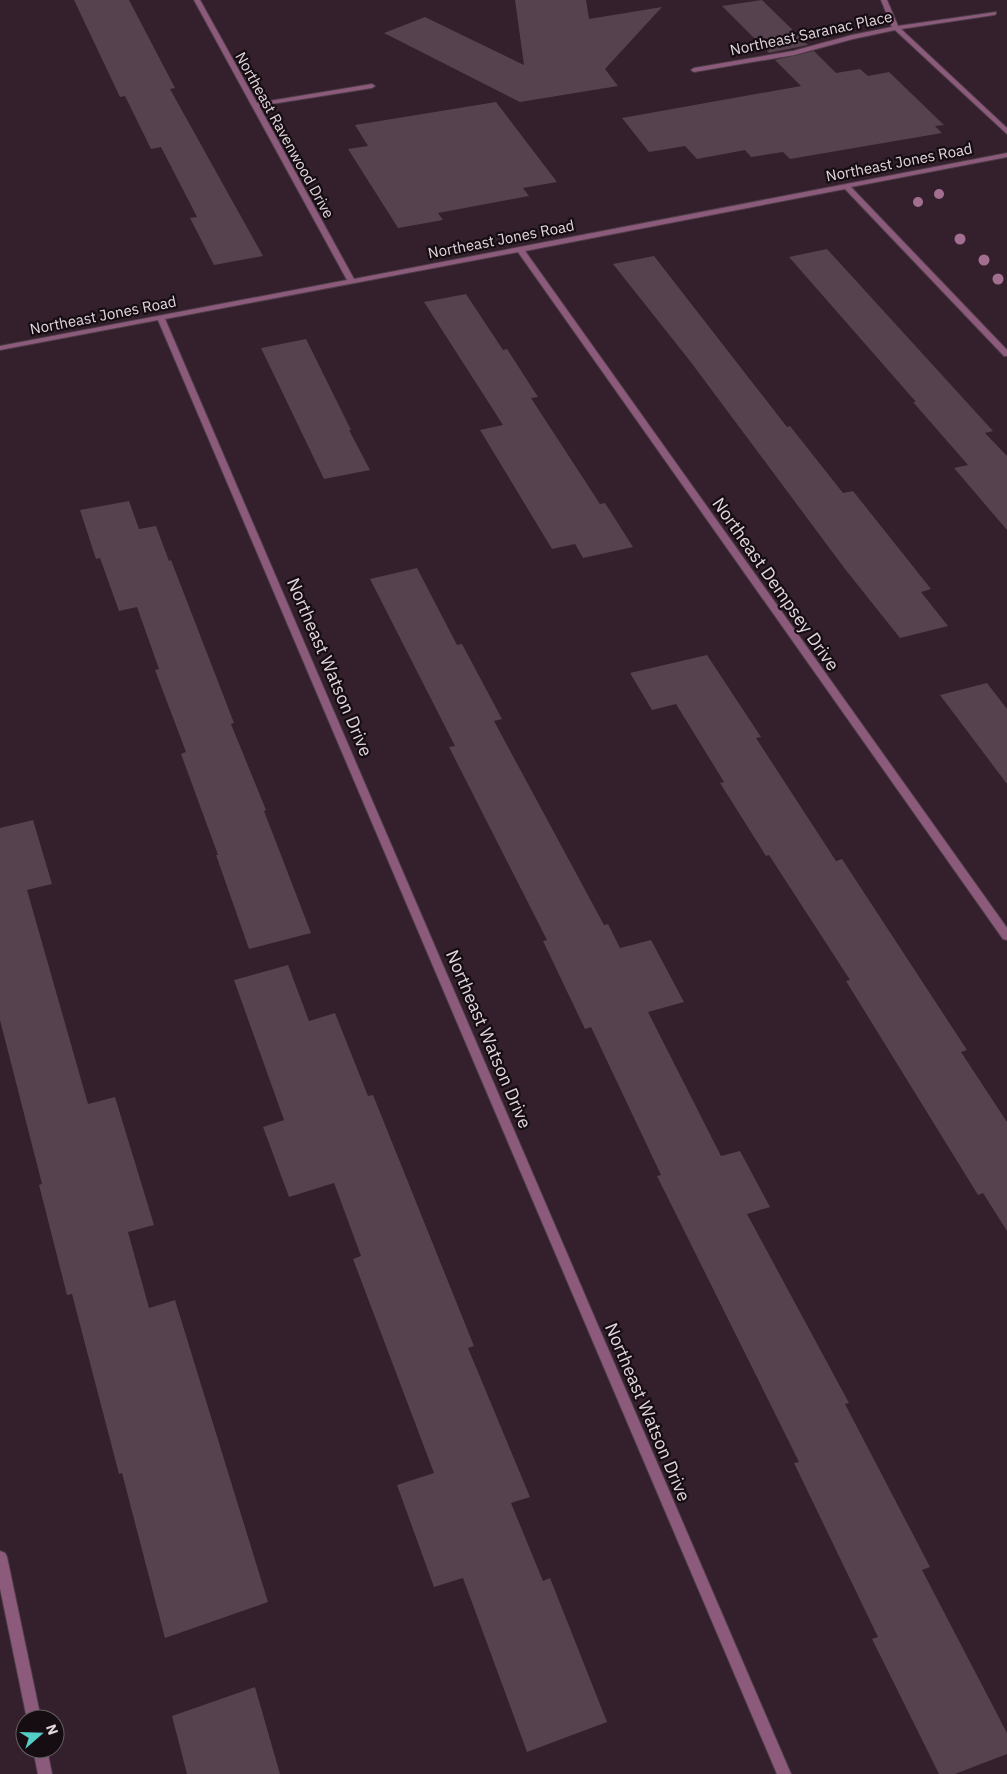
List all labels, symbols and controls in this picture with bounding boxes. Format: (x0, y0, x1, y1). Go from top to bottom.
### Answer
street label: Northeast Saranac Place (728, 7, 894, 59)
street label: Northeast Ravenwood Drive (231, 49, 339, 221)
street label: Northeast Jones Road (824, 138, 974, 186)
street label: Northeast Jones Road (426, 215, 576, 263)
street label: Northeast Jones Road (28, 291, 178, 339)
street label: Northeast Dempsey Drive (707, 493, 845, 675)
street label: Northeast Watson Drive (282, 574, 378, 760)
street label: Northeast Watson Drive (441, 946, 537, 1132)
street label: Northeast Watson Drive (600, 1319, 696, 1505)
north arrow (15, 1709, 65, 1759)
text: N (42, 1722, 62, 1737)

